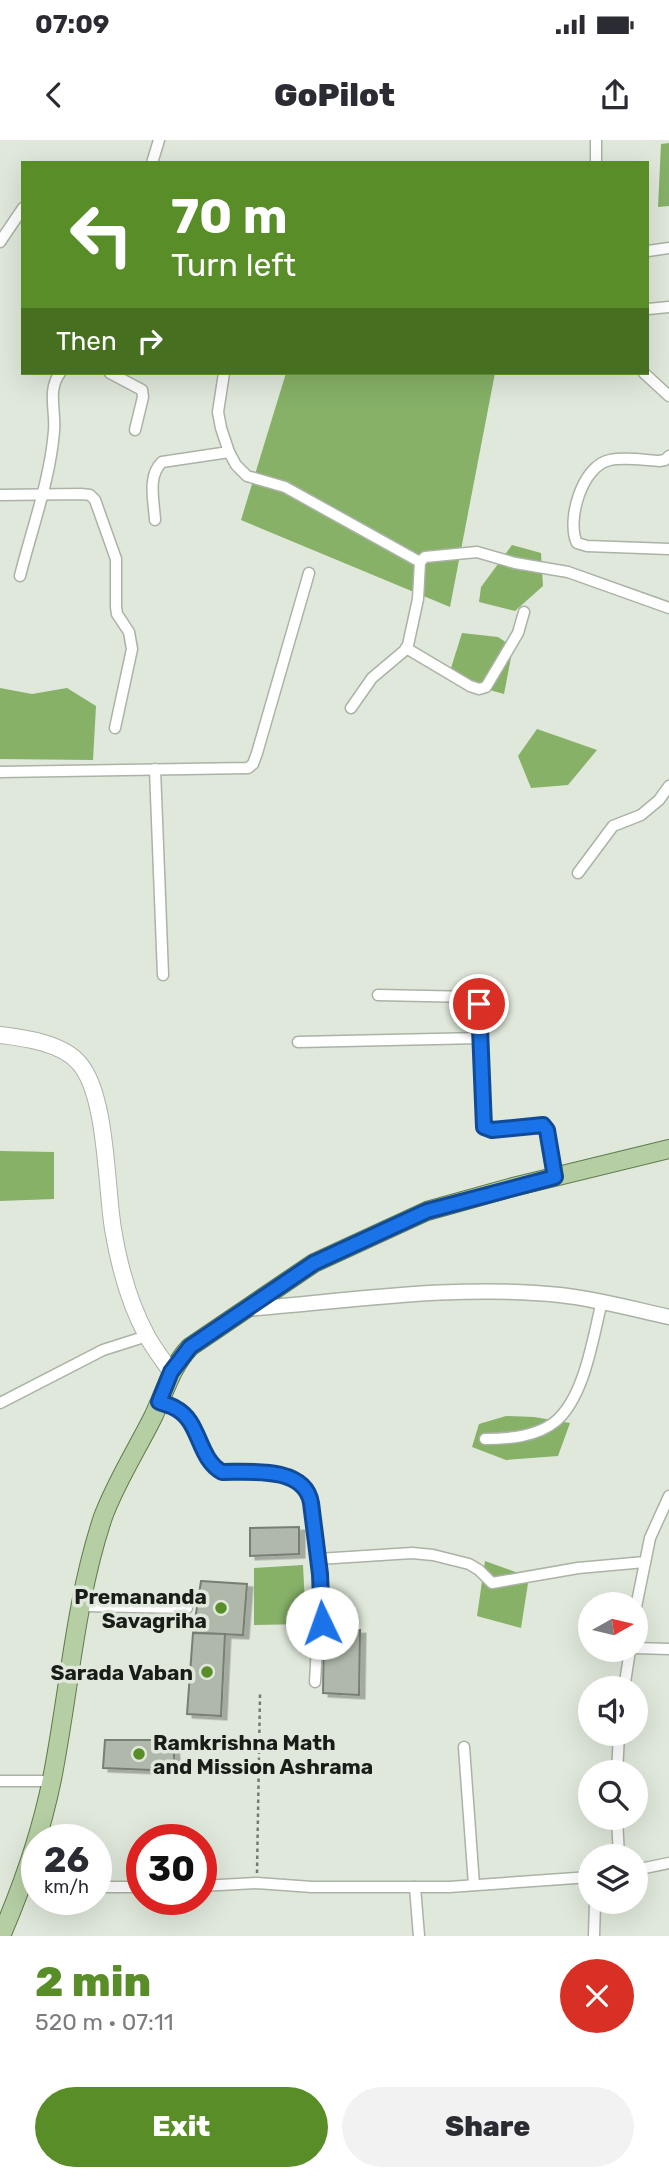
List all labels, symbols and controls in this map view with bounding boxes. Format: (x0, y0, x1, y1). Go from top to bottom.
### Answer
text: 07:09 (35, 9, 110, 40)
icon: back (35, 76, 73, 114)
text: GoPilot (274, 76, 395, 114)
icon: share (596, 76, 634, 114)
text: 70 m (171, 187, 288, 245)
icon: left (56, 189, 147, 280)
text: Turn left (171, 246, 296, 284)
icon: right (131, 322, 169, 360)
text: Then (56, 326, 117, 357)
pin (449, 974, 509, 1034)
icon: arrive (460, 985, 498, 1023)
place label: Premananda Savagriha (74, 1584, 207, 1633)
position arrow (285, 1586, 359, 1660)
north arrow (578, 1592, 648, 1662)
map controls (578, 1592, 648, 1914)
marker: Premananda Savagriha (213, 1600, 229, 1616)
place label: Sarada Vaban (51, 1660, 193, 1685)
marker: Sarada Vaban (199, 1664, 215, 1680)
button: sound (578, 1676, 648, 1746)
place label: Ramkrishna Math and Mission Ashrama (153, 1730, 373, 1779)
marker: Ramkrishna Math and Mission Ashrama (131, 1746, 147, 1762)
button: search (578, 1760, 648, 1830)
speed limit sign: 30 (126, 1824, 217, 1915)
text: 26 (44, 1839, 89, 1881)
button: layers (578, 1844, 648, 1914)
text: km/h (44, 1876, 89, 1898)
text: 2 min (35, 1957, 151, 2007)
button: close (560, 1959, 634, 2033)
text: 520 m · 07:11 (35, 2008, 174, 2036)
button: Exit (35, 2087, 328, 2167)
button: Share (342, 2087, 634, 2167)

